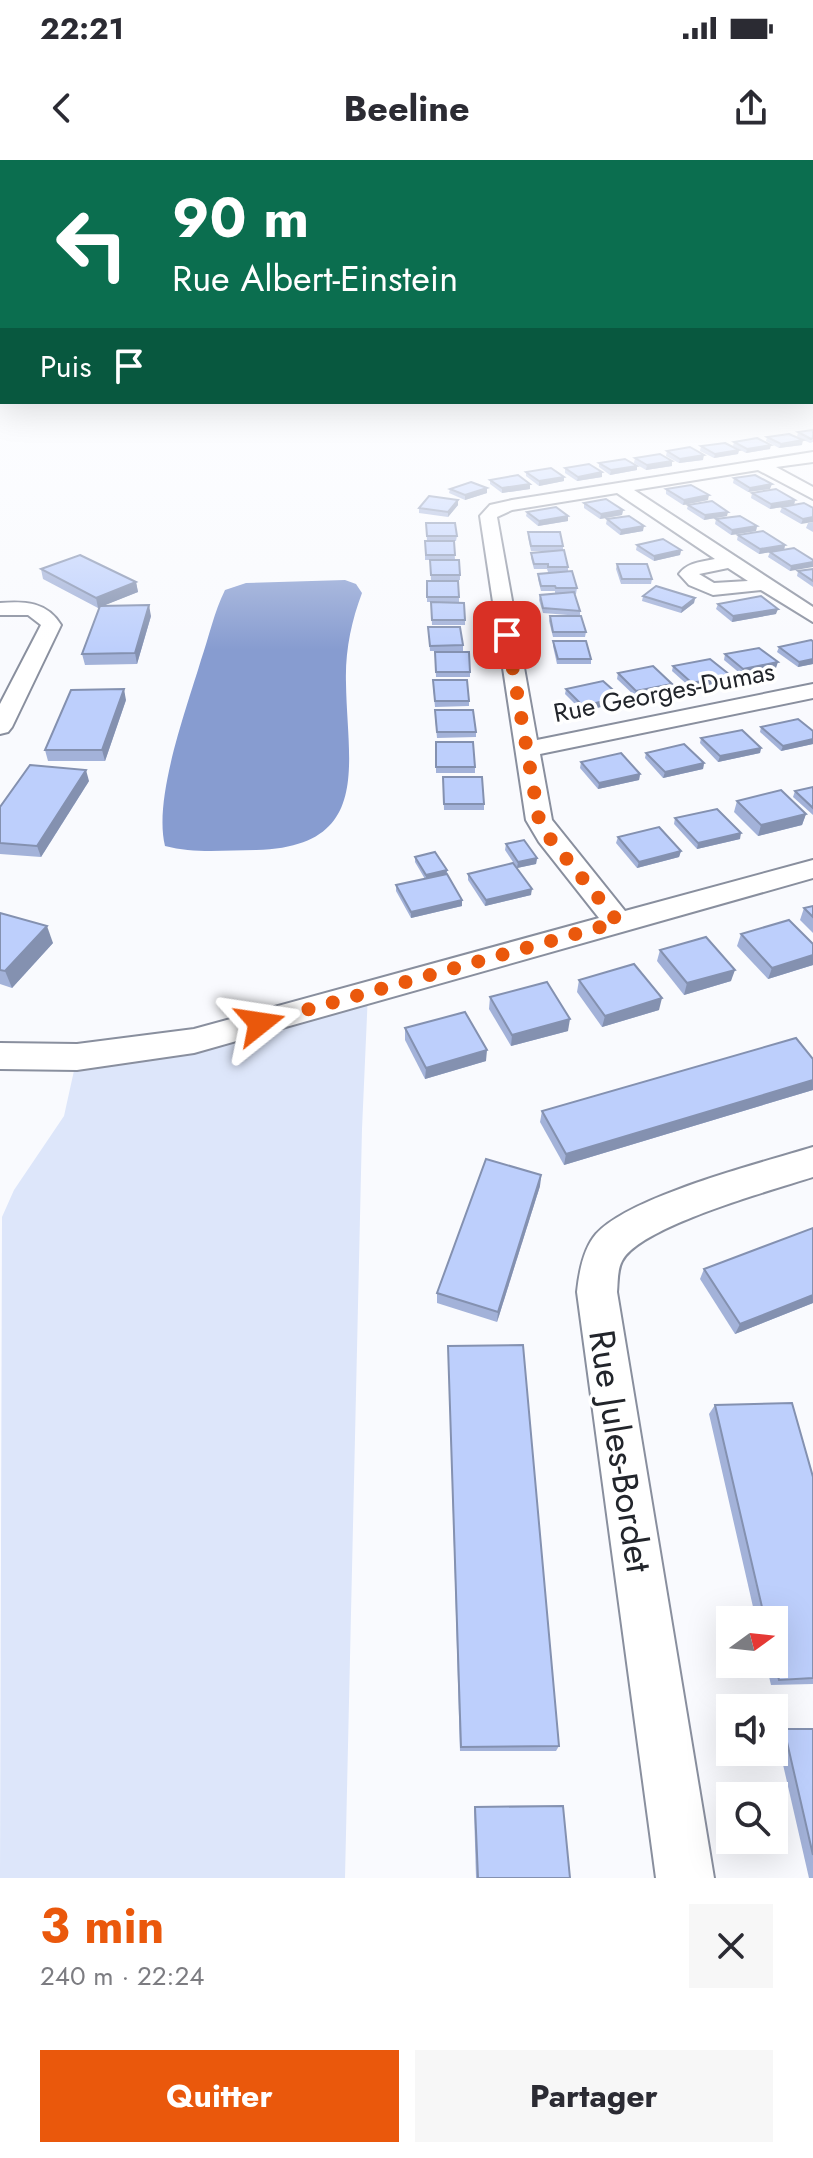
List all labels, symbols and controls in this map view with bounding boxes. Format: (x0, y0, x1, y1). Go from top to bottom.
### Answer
text: 22:21 (40, 7, 124, 50)
text: Beeline (343, 82, 470, 134)
icon: back (40, 86, 84, 130)
icon: share (729, 86, 773, 130)
text: 90 m (172, 177, 309, 258)
icon: left (40, 192, 144, 296)
text: Rue Albert-Einstein (172, 252, 458, 304)
icon: arrive (107, 344, 151, 388)
text: Puis (40, 345, 91, 388)
pin (473, 601, 541, 669)
icon: arrive (485, 613, 529, 657)
street label: Rue Georges-Dumas (550, 652, 778, 732)
position arrow (218, 981, 302, 1065)
street label: Rue Jules-Bordet (576, 1326, 666, 1576)
north arrow (716, 1606, 788, 1678)
map controls (716, 1606, 788, 1854)
button: sound (716, 1694, 788, 1766)
button: search (716, 1782, 788, 1854)
text: 3 min (40, 1892, 164, 1961)
button: close (689, 1904, 773, 1988)
text: 240 m · 22:24 (40, 1957, 204, 1995)
button: Quitter (40, 2050, 399, 2142)
button: Partager (415, 2050, 773, 2142)

